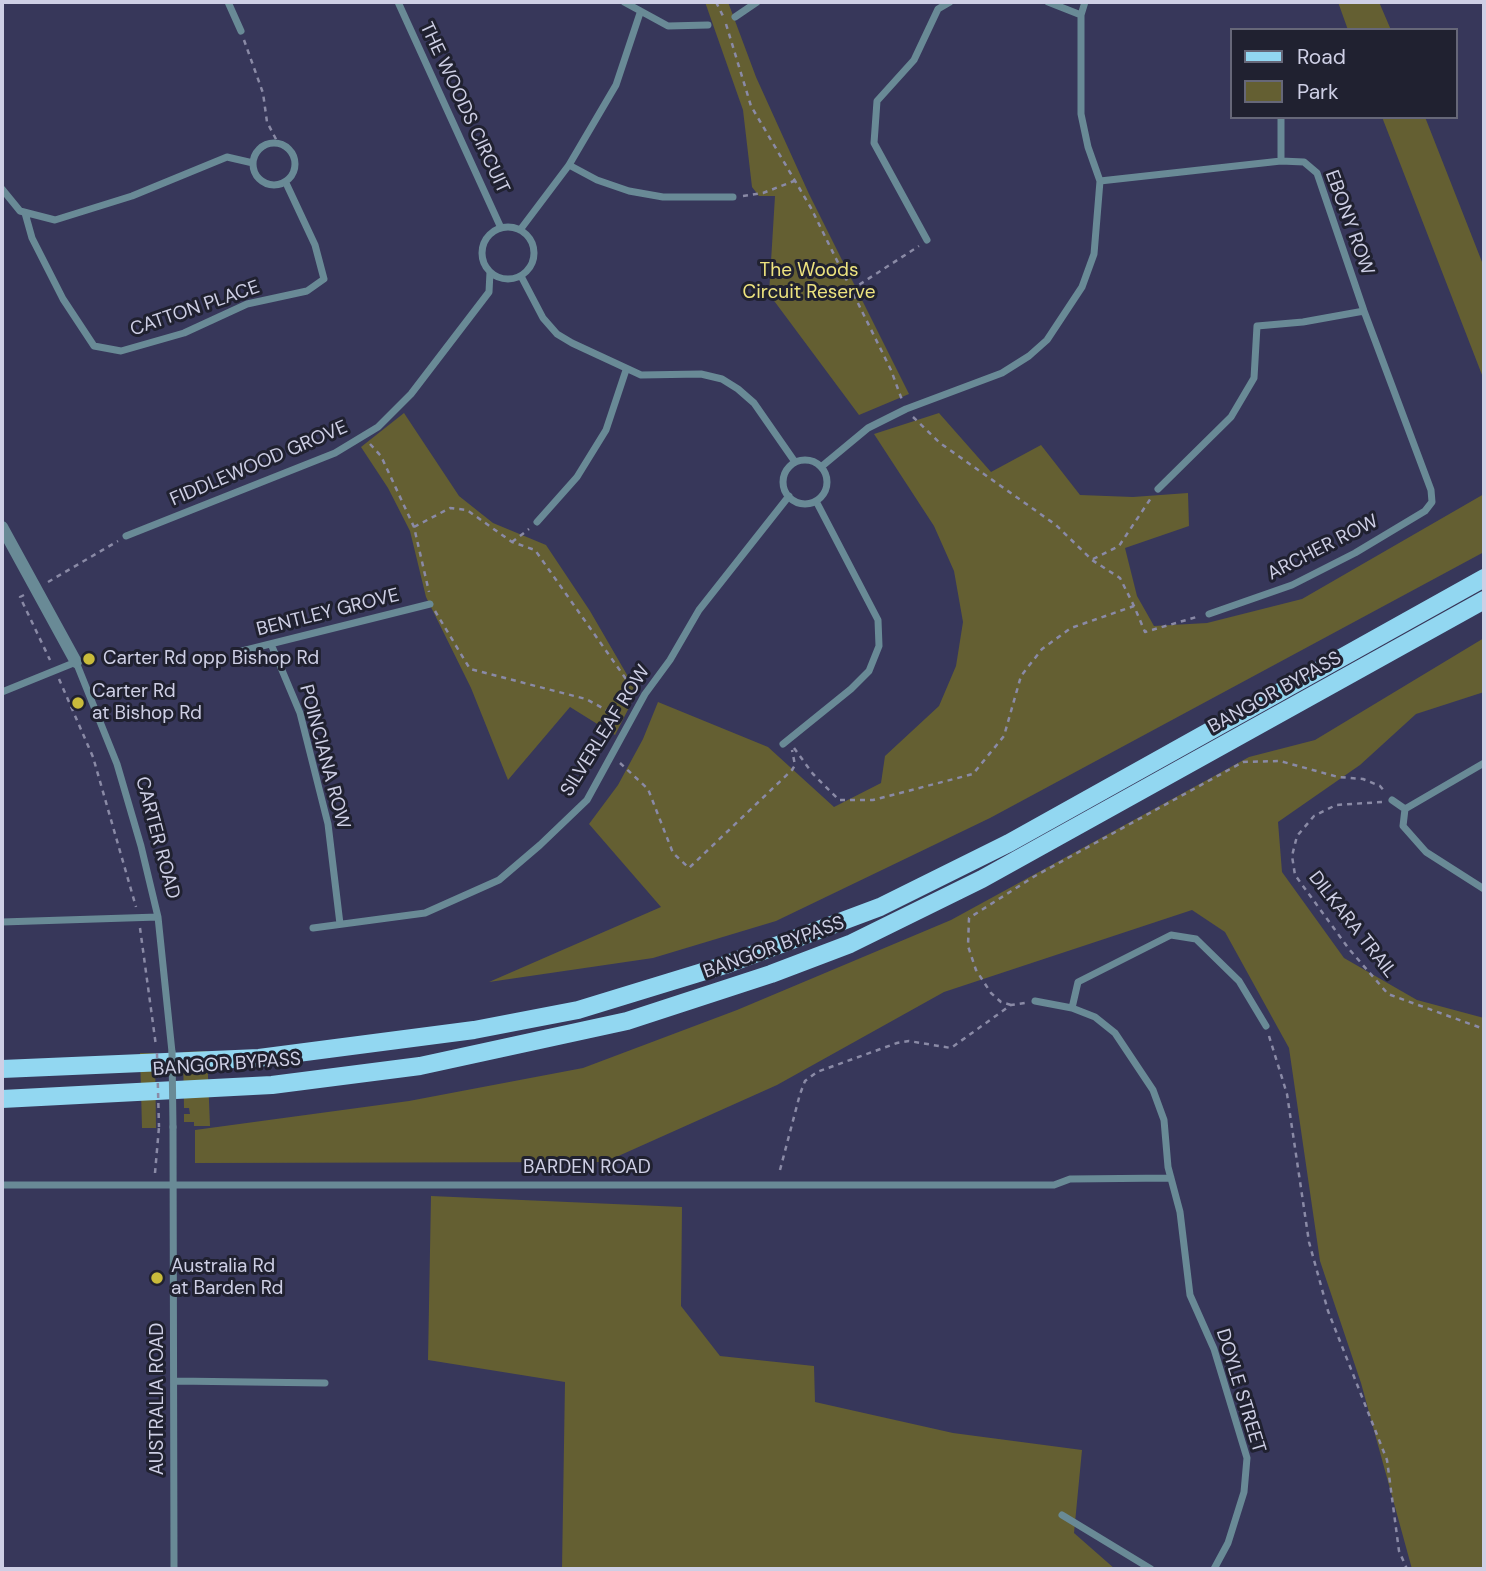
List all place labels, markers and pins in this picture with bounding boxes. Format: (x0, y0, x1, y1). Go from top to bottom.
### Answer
place label: Carter Rd opp Bishop Rd (103, 648, 319, 670)
marker: Carter Rd opp Bishop Rd (81, 651, 97, 667)
place label: Carter Rd at Bishop Rd (92, 681, 202, 725)
marker: Carter Rd at Bishop Rd (70, 695, 86, 711)
place label: Australia Rd at Barden Rd (171, 1256, 283, 1300)
marker: Australia Rd at Barden Rd (149, 1270, 165, 1286)

